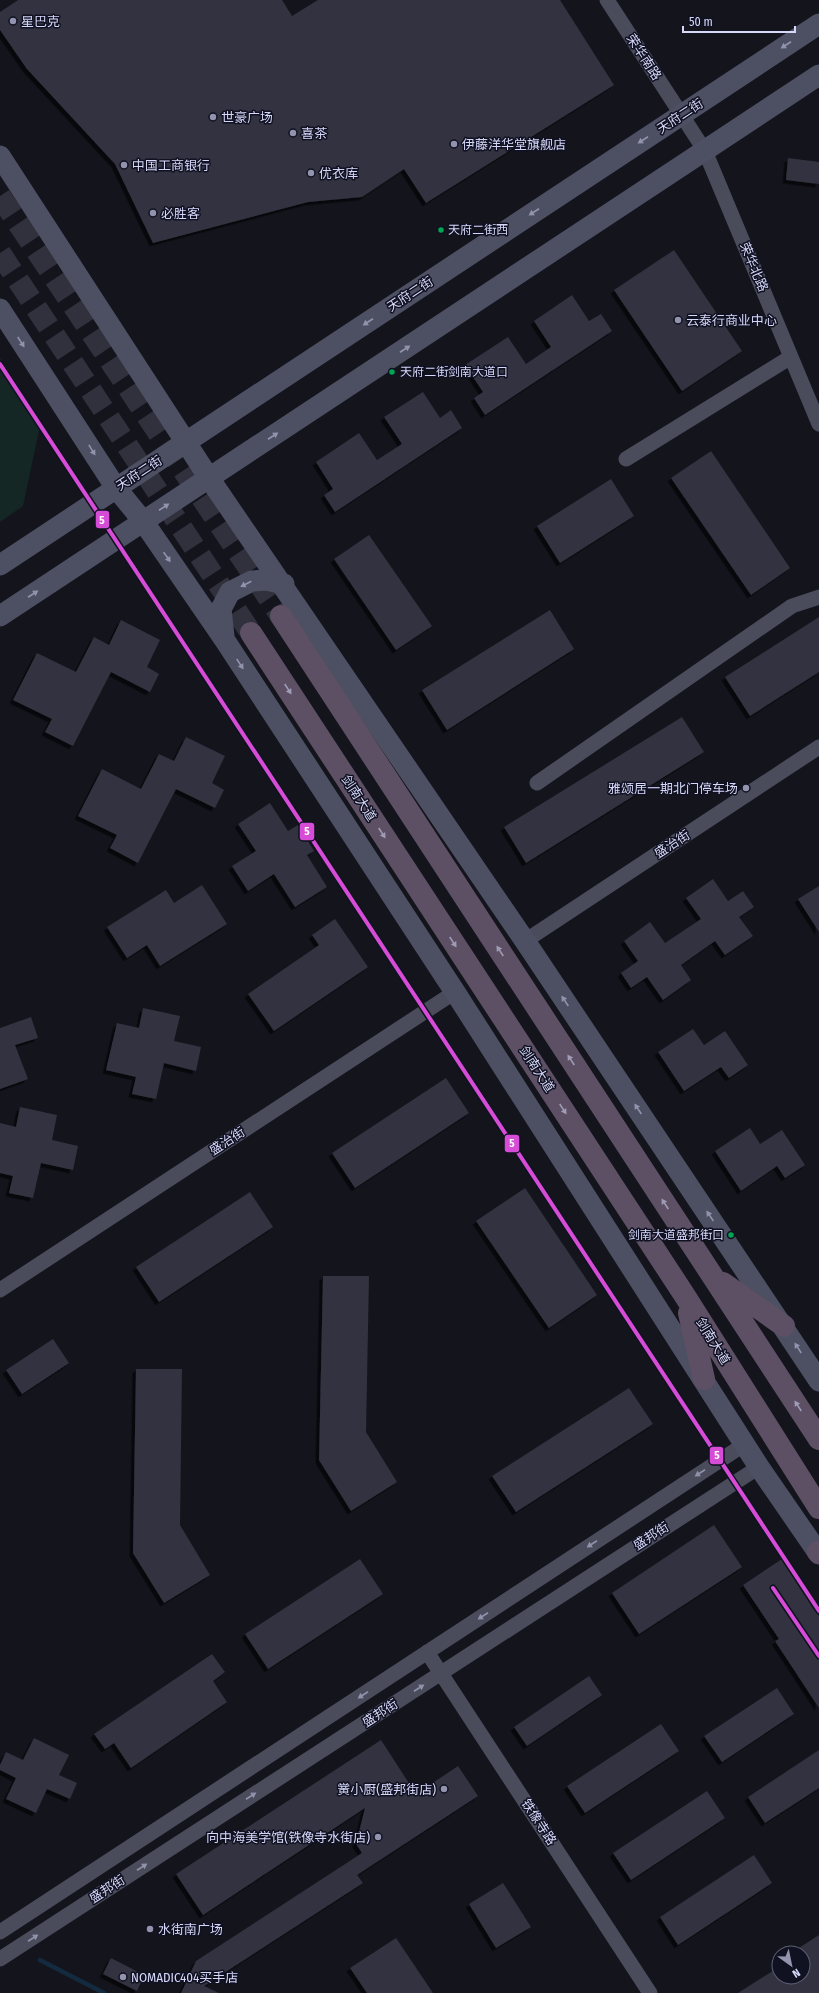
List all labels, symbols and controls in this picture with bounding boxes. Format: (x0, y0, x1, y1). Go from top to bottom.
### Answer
scale bar (683, 8, 795, 34)
place label: 星巴克 (21, 14, 60, 29)
text: 50 m (689, 15, 713, 29)
marker: 星巴克 (8, 16, 18, 26)
street label: 荣华南路 (624, 31, 664, 83)
one-way arrow (781, 42, 792, 49)
street label: 天府二街 (654, 96, 706, 136)
place label: 世豪广场 (221, 110, 273, 125)
marker: 世豪广场 (208, 112, 218, 122)
place label: 喜茶 (301, 126, 328, 141)
marker: 喜茶 (288, 128, 298, 138)
one-way arrow (638, 136, 648, 144)
place label: 伊藤洋华堂旗舰店 (462, 137, 566, 152)
marker: 伊藤洋华堂旗舰店 (449, 139, 459, 149)
place label: 中国工商银行 (132, 158, 210, 173)
marker: 中国工商银行 (119, 160, 129, 170)
place label: 优衣库 (319, 166, 358, 181)
marker: 优衣库 (306, 168, 316, 178)
place label: 必胜客 (161, 206, 200, 221)
marker: 必胜客 (148, 208, 158, 218)
one-way arrow (529, 208, 540, 216)
place label: 天府二街西 (448, 223, 508, 237)
marker: 天府二街西 (436, 225, 446, 235)
street label: 荣华北路 (737, 240, 771, 294)
street label: 天府二街 (384, 274, 436, 314)
place label: 云泰行商业中心 (686, 313, 777, 328)
marker: 云泰行商业中心 (673, 315, 683, 325)
one-way arrow (362, 318, 373, 326)
one-way arrow (18, 336, 25, 347)
one-way arrow (399, 345, 411, 352)
place label: 天府二街剑南大道口 (400, 365, 508, 379)
marker: 天府二街剑南大道口 (387, 367, 397, 377)
one-way arrow (267, 432, 279, 439)
one-way arrow (89, 445, 96, 456)
street label: 天府二街 (113, 453, 165, 493)
one-way arrow (159, 503, 170, 511)
line badge: 5 (95, 510, 110, 529)
text: 5 (99, 514, 105, 527)
one-way arrow (163, 551, 171, 562)
one-way arrow (240, 581, 252, 587)
one-way arrow (27, 590, 38, 598)
one-way arrow (237, 658, 244, 670)
one-way arrow (284, 684, 292, 694)
street label: 剑南大道 (339, 772, 379, 824)
place label: 雅颂居一期北门停车场 (608, 781, 738, 796)
marker: 雅颂居一期北门停车场 (741, 783, 751, 793)
line badge: 5 (299, 822, 315, 841)
text: 5 (304, 825, 310, 838)
street label: 盛治街 (652, 827, 692, 861)
one-way arrow (378, 828, 386, 838)
one-way arrow (449, 937, 457, 947)
one-way arrow (496, 946, 504, 956)
one-way arrow (562, 995, 569, 1006)
street label: 剑南大道 (517, 1043, 557, 1095)
one-way arrow (567, 1055, 575, 1065)
one-way arrow (634, 1103, 642, 1114)
one-way arrow (559, 1104, 566, 1115)
street label: 盛治街 (207, 1124, 247, 1158)
line badge: 5 (504, 1134, 520, 1153)
text: 5 (509, 1137, 515, 1150)
one-way arrow (661, 1199, 669, 1209)
one-way arrow (706, 1211, 714, 1222)
place label: 剑南大道盛邦街口 (628, 1228, 724, 1242)
marker: 剑南大道盛邦街口 (726, 1230, 736, 1240)
street label: 剑南大道 (693, 1315, 733, 1367)
one-way arrow (794, 1343, 802, 1353)
one-way arrow (794, 1400, 801, 1412)
line badge: 5 (709, 1446, 724, 1465)
text: 5 (714, 1449, 720, 1462)
one-way arrow (695, 1469, 706, 1477)
street label: 盛邦街 (631, 1519, 671, 1553)
one-way arrow (587, 1540, 597, 1548)
one-way arrow (478, 1612, 488, 1620)
one-way arrow (414, 1684, 424, 1692)
one-way arrow (357, 1691, 368, 1698)
street label: 盛邦街 (360, 1696, 400, 1730)
place label: 黉小厨(盛邦街店) (337, 1782, 436, 1797)
marker: 黉小厨(盛邦街店) (439, 1784, 449, 1794)
one-way arrow (245, 1793, 257, 1800)
street label: 铁像寺路 (519, 1796, 559, 1848)
place label: 向中海美学馆(铁像寺水街店) (206, 1830, 370, 1845)
marker: 向中海美学馆(铁像寺水街店) (373, 1832, 383, 1842)
one-way arrow (136, 1863, 147, 1871)
street label: 盛邦街 (87, 1872, 127, 1906)
place label: 水街南广场 (158, 1922, 223, 1937)
marker: 水街南广场 (145, 1924, 155, 1934)
one-way arrow (27, 1934, 38, 1942)
north arrow (771, 1945, 811, 1985)
text: N (790, 1966, 802, 1980)
place label: NOMADIC404买手店 (131, 1970, 238, 1985)
marker: NOMADIC404买手店 (118, 1972, 128, 1982)

